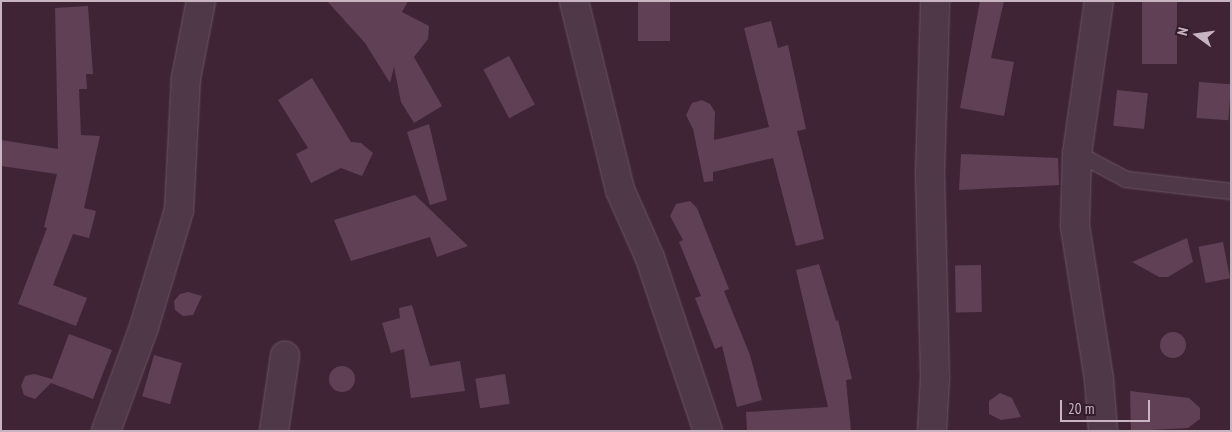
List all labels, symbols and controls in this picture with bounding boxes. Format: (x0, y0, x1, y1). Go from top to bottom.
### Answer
north arrow (1172, 10, 1222, 60)
text: N (1173, 26, 1192, 37)
scale bar (1062, 390, 1152, 422)
text: 20 m (1068, 399, 1094, 418)

